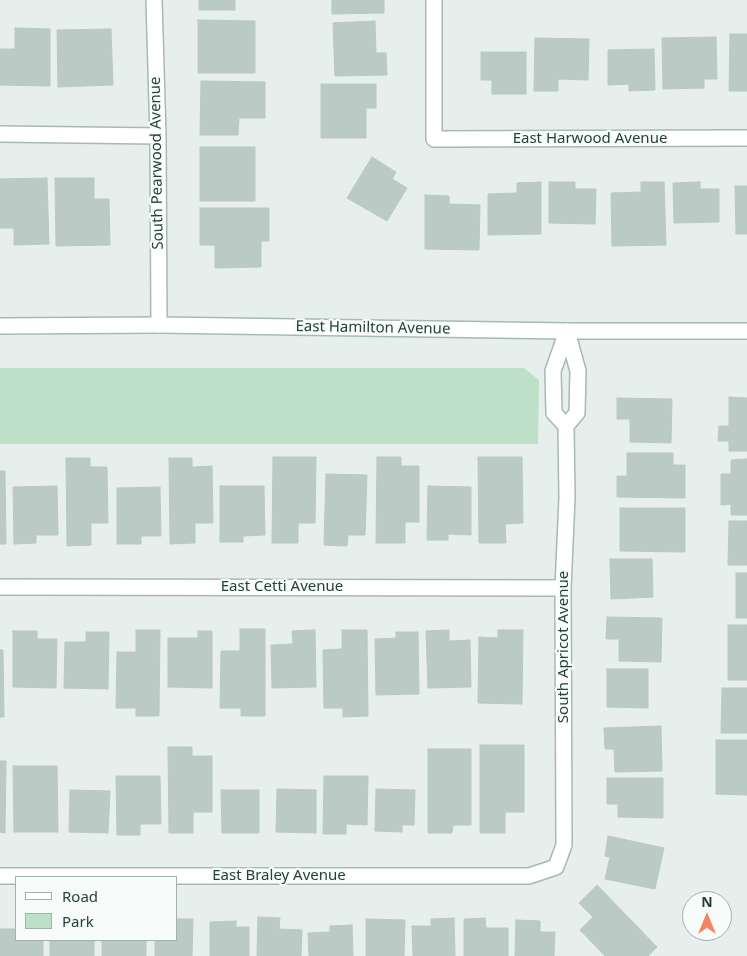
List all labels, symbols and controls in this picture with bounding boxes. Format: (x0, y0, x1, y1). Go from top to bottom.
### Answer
street label: South Pearwood Avenue (146, 76, 168, 250)
street label: East Harwood Avenue (513, 130, 667, 148)
street label: East Hamilton Avenue (295, 318, 451, 338)
street label: South Apricot Avenue (555, 571, 573, 723)
street label: East Cetti Avenue (221, 578, 343, 596)
street label: East Braley Avenue (212, 867, 346, 885)
legend (15, 876, 178, 941)
text: Road (62, 886, 98, 906)
north arrow (682, 891, 732, 941)
text: N (701, 892, 713, 911)
text: Park (62, 911, 94, 931)

